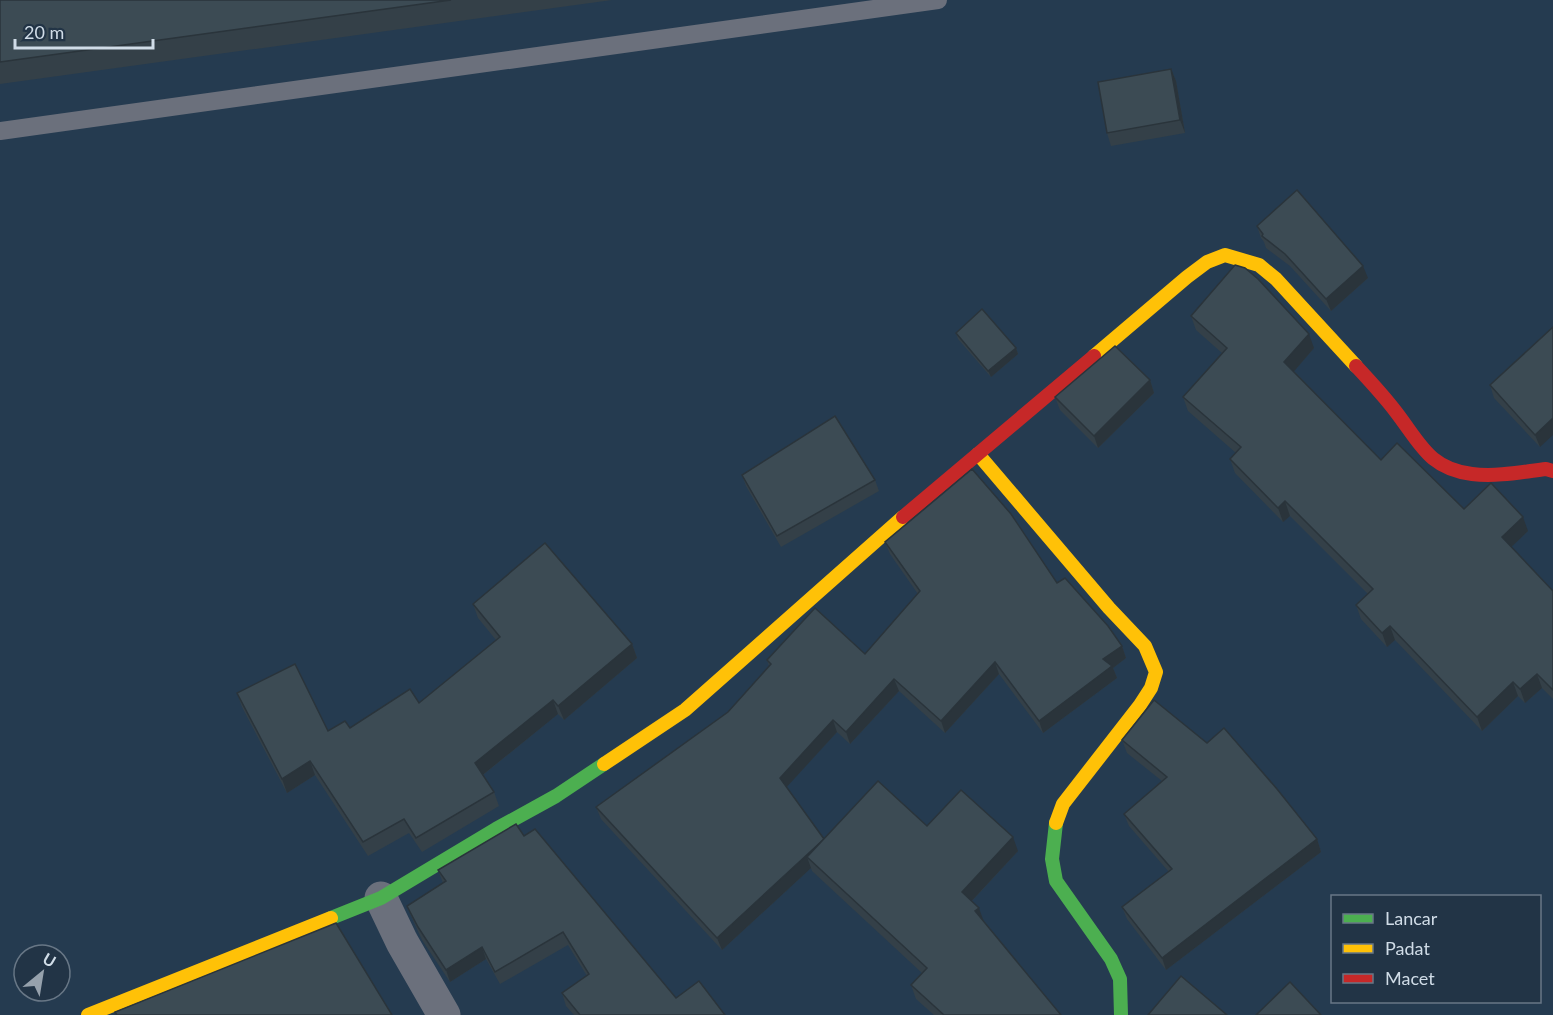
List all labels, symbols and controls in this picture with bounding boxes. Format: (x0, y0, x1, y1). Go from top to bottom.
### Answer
scale bar (15, 12, 153, 50)
text: 20 m (24, 21, 64, 43)
legend (1331, 895, 1541, 1003)
text: Lancar (1385, 907, 1438, 929)
text: Padat (1385, 937, 1430, 959)
north arrow (12, 943, 72, 1003)
text: U (40, 948, 60, 971)
text: Macet (1385, 967, 1435, 989)

